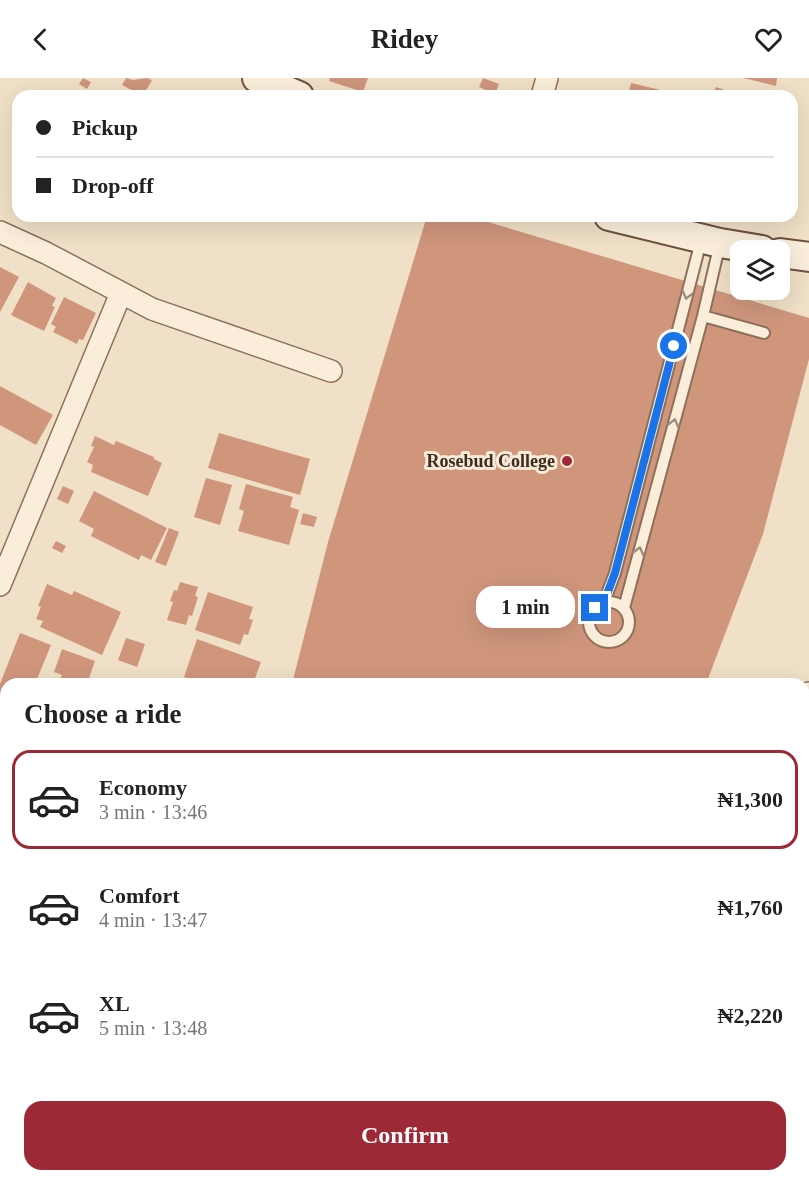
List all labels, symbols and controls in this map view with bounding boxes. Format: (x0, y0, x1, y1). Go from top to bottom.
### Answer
icon: back (24, 23, 57, 56)
icon: heart (752, 23, 785, 56)
text: Ridey (371, 24, 438, 54)
text: Pickup (72, 115, 138, 140)
text: Drop-off (72, 173, 153, 198)
map controls (730, 240, 790, 300)
button: layers (730, 240, 790, 300)
one-way arrow (681, 290, 694, 300)
route start (660, 332, 687, 359)
one-way arrow (666, 418, 679, 428)
place label: Rosebud College (426, 451, 555, 471)
marker: Rosebud College (560, 454, 574, 468)
one-way arrow (631, 546, 644, 556)
callout: 1 min (475, 587, 574, 629)
route end (581, 594, 608, 621)
text: 1 min (501, 596, 550, 618)
text: Choose a ride (24, 699, 182, 729)
icon: car (27, 773, 81, 827)
text: Economy (99, 775, 187, 800)
text: ₦1,300 (718, 787, 783, 812)
text: 3 min · 13:46 (99, 801, 207, 823)
icon: car (27, 881, 81, 935)
text: Comfort (99, 883, 180, 908)
text: ₦1,760 (718, 895, 783, 920)
text: 4 min · 13:47 (99, 909, 207, 931)
icon: car (27, 989, 81, 1043)
text: XL (99, 991, 130, 1016)
text: ₦2,220 (718, 1003, 783, 1028)
text: 5 min · 13:48 (99, 1017, 207, 1039)
button: Confirm (24, 1101, 786, 1170)

